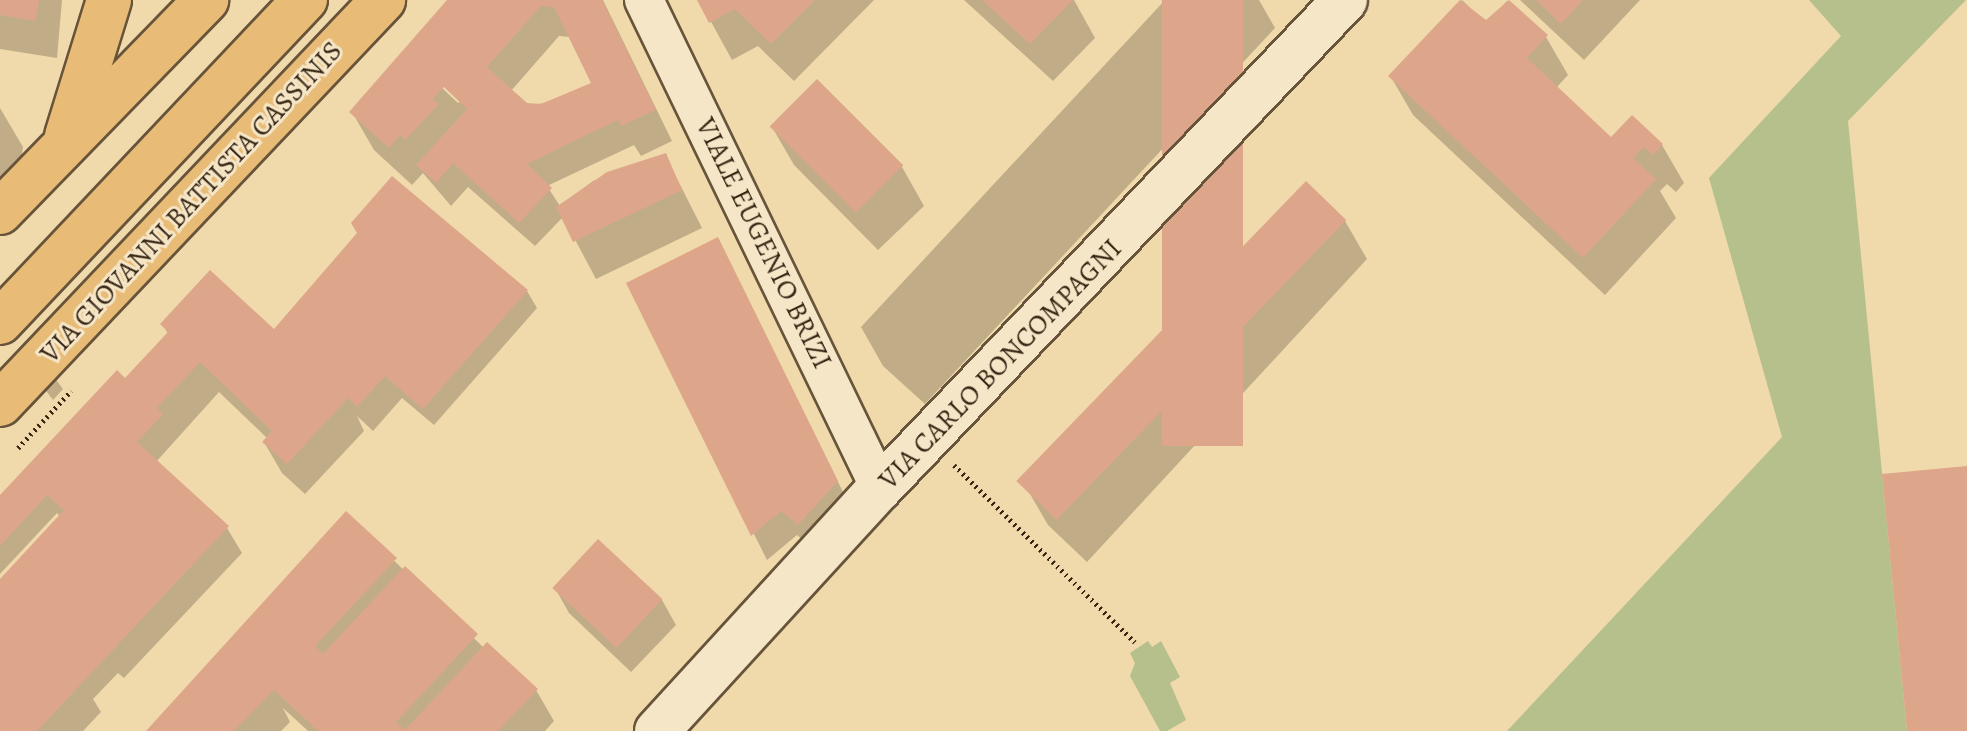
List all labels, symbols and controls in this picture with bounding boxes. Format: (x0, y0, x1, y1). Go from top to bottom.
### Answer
street label: VIA GIOVANNI BATTISTA CASSINIS (33, 34, 349, 370)
street label: VIALE EUGENIO BRIZI (689, 112, 839, 374)
street label: VIA CARLO BONCOMPAGNI (872, 232, 1128, 496)

